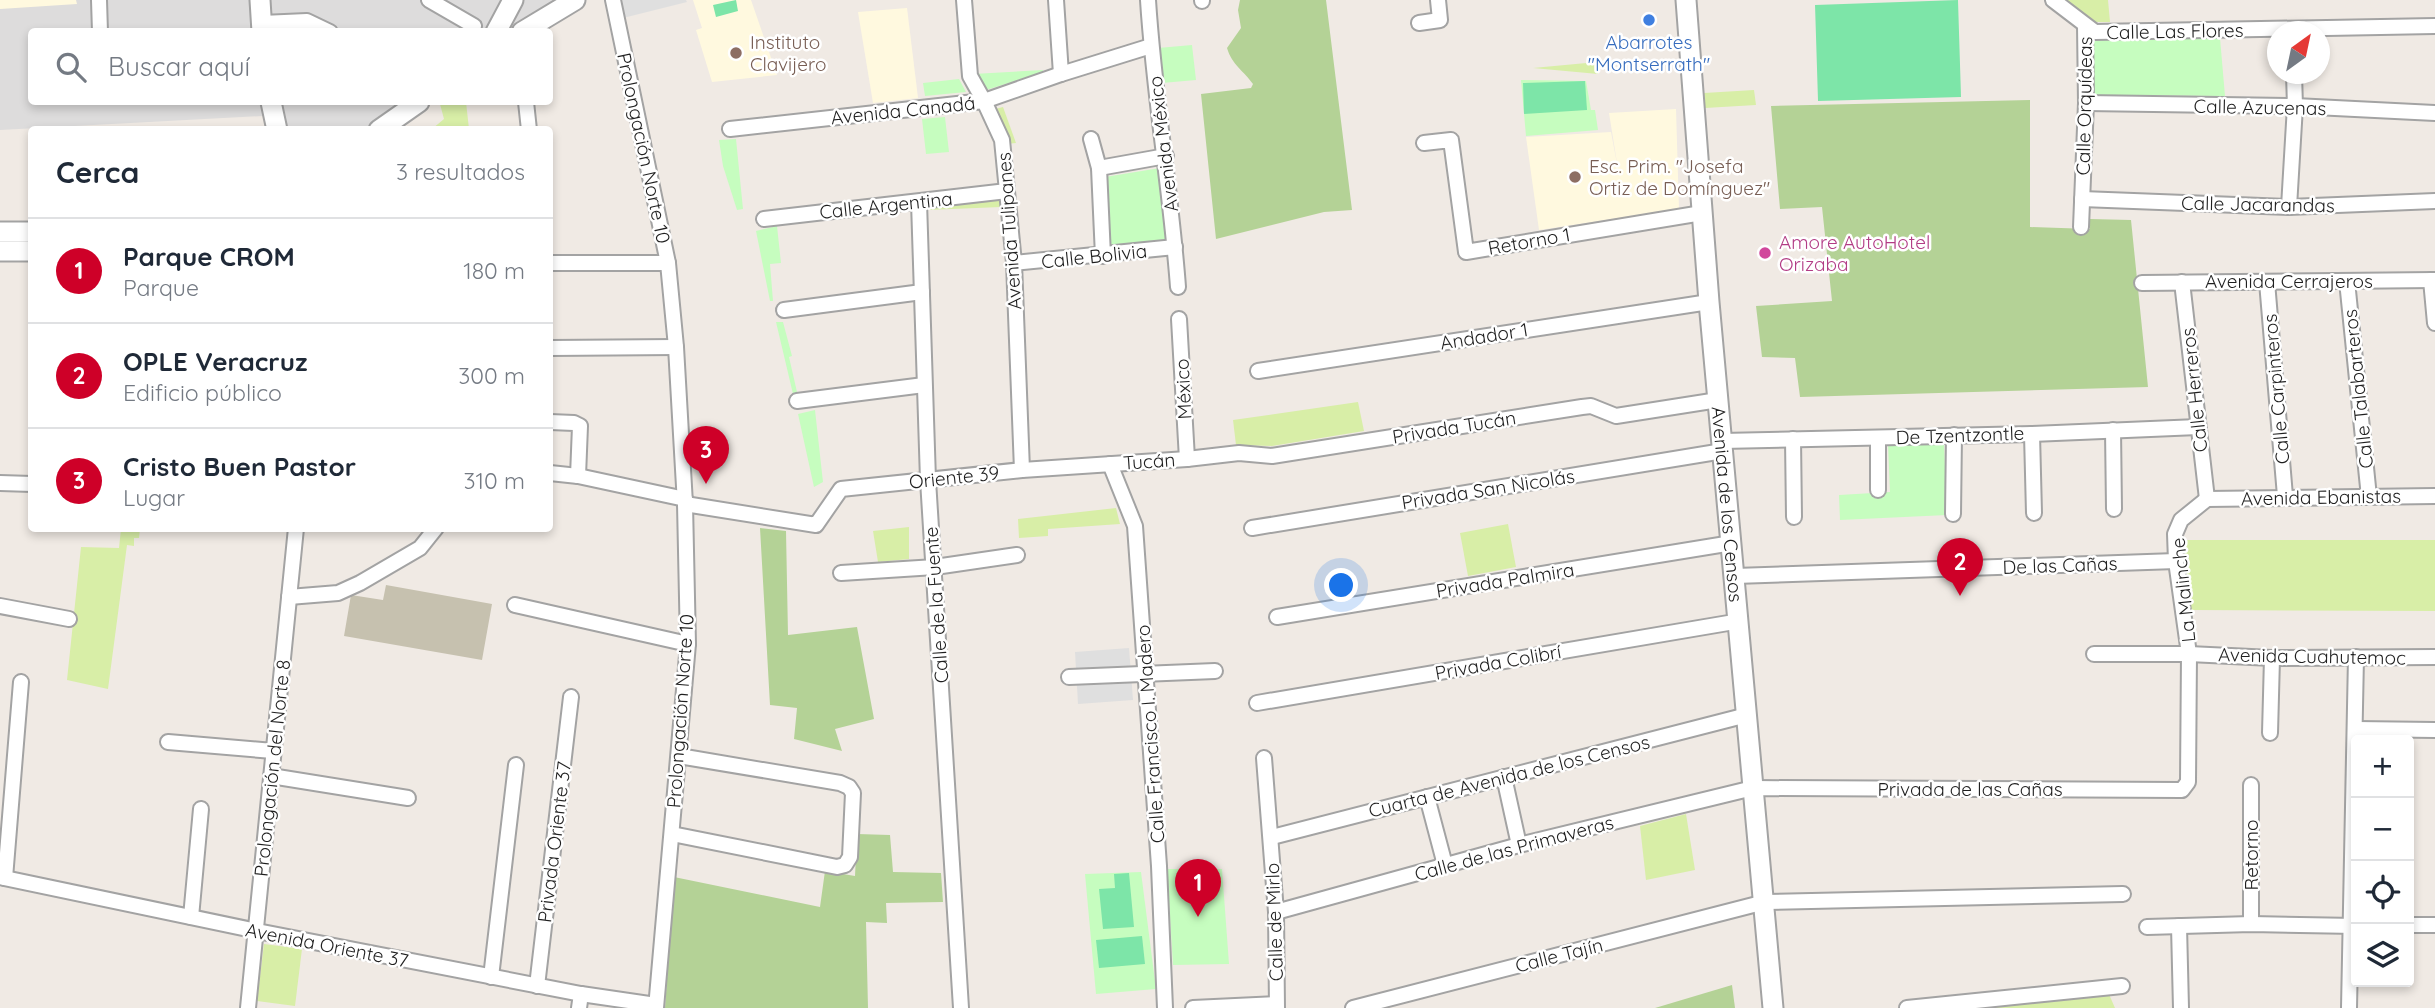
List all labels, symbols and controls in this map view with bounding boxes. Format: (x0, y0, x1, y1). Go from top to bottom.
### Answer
marker: Abarrotes "Montserrath" (1641, 12, 1657, 28)
street label: Calle Las Flores (2106, 18, 2244, 44)
north arrow (2267, 21, 2330, 84)
search box (28, 28, 553, 105)
place label: Instituto Clavijero (750, 30, 826, 76)
place label: Abarrotes "Montserrath" (1588, 30, 1710, 76)
street label: Calle Orquídeas (2071, 36, 2097, 176)
marker: Instituto Clavijero (728, 45, 744, 61)
icon: search (52, 48, 90, 86)
text: Buscar aquí (108, 50, 250, 83)
street label: Prolongación Norte 10 (612, 50, 676, 246)
street label: Avenida México (1143, 75, 1183, 213)
street label: Avenida Canadá (830, 90, 976, 130)
street label: Calle Azucenas (2194, 94, 2327, 120)
street label: Avenida Tulipanes (992, 151, 1026, 311)
text: Cerca (56, 153, 139, 191)
place label: Esc. Prim. "Josefa Ortiz de Domínguez" (1589, 154, 1770, 200)
text: 3 resultados (396, 157, 525, 186)
marker: Esc. Prim. "Josefa Ortiz de Domínguez" (1567, 169, 1583, 185)
street label: Calle Argentina (818, 186, 954, 224)
street label: Calle Jacarandas (2181, 191, 2335, 217)
street label: Retorno 1 (1486, 222, 1572, 260)
place label: Amore AutoHotel Orizaba (1779, 230, 1930, 276)
street label: Calle Bolivia (1040, 239, 1148, 273)
text: Parque CROM (123, 240, 295, 273)
marker: Amore AutoHotel Orizaba (1757, 245, 1773, 261)
text: 1 (75, 256, 83, 285)
text: 180 m (463, 256, 525, 285)
street label: Avenida Cerrajeros (2205, 269, 2373, 293)
text: Parque (123, 273, 199, 302)
street label: Calle Talabarteros (2338, 308, 2378, 470)
street label: Calle Carpinteros (2257, 313, 2295, 465)
street label: Andador 1 (1438, 317, 1530, 355)
street label: Calle Herreros (2176, 326, 2212, 453)
text: OPLE Veracruz (123, 345, 308, 378)
street label: México (1169, 358, 1197, 420)
text: 2 (72, 361, 86, 390)
text: 300 m (458, 361, 525, 390)
text: Edificio público (123, 378, 282, 407)
street label: Privada Tucán (1390, 405, 1518, 449)
street label: Avenida de los Censos (1707, 405, 1748, 603)
street label: De Tzentzontle (1895, 421, 2025, 449)
pin: 3 (683, 426, 729, 484)
street label: Tucán (1122, 447, 1176, 475)
text: Cristo Buen Pastor (123, 450, 356, 483)
street label: Oriente 39 (908, 460, 1000, 494)
street label: Privada San Nicolás (1400, 463, 1576, 515)
text: 3 (73, 466, 85, 495)
text: 310 m (463, 466, 525, 495)
text: Lugar (123, 483, 185, 512)
street label: Avenida Ebanistas (2241, 484, 2401, 510)
street label: Calle de la Fuente (919, 526, 953, 684)
street label: La Malinche (2166, 537, 2200, 643)
pin: 2 (1937, 538, 1983, 596)
street label: De las Cañas (2002, 551, 2118, 579)
street label: Privada Palmira (1434, 557, 1576, 603)
your location (1324, 568, 1358, 602)
street label: Prolongación Norte 10 (661, 613, 699, 809)
street label: Calle Francisco I. Madero (1130, 624, 1170, 844)
street label: Privada Colibrí (1433, 639, 1564, 685)
street label: Avenida Cuahutemoc (2218, 642, 2406, 670)
street label: Prolongación del Norte 8 (249, 658, 295, 878)
street label: Cuarta de Avenida de los Censos (1366, 729, 1652, 823)
map controls (2351, 735, 2414, 987)
button: + (2351, 735, 2414, 798)
street label: Privada Oriente 37 (532, 760, 576, 924)
street label: Privada de las Cañas (1877, 777, 2063, 801)
button: − (2351, 798, 2414, 861)
street label: Calle de las Primaveras (1412, 810, 1616, 886)
street label: Retorno (2239, 820, 2263, 890)
pin: 1 (1175, 859, 1221, 917)
button: locate (2351, 861, 2414, 924)
street label: Calle de Mirlo (1260, 862, 1288, 982)
street label: Avenida Oriente 37 (244, 917, 411, 973)
button: layers (2351, 924, 2414, 987)
street label: Calle Tajín (1513, 933, 1605, 977)

